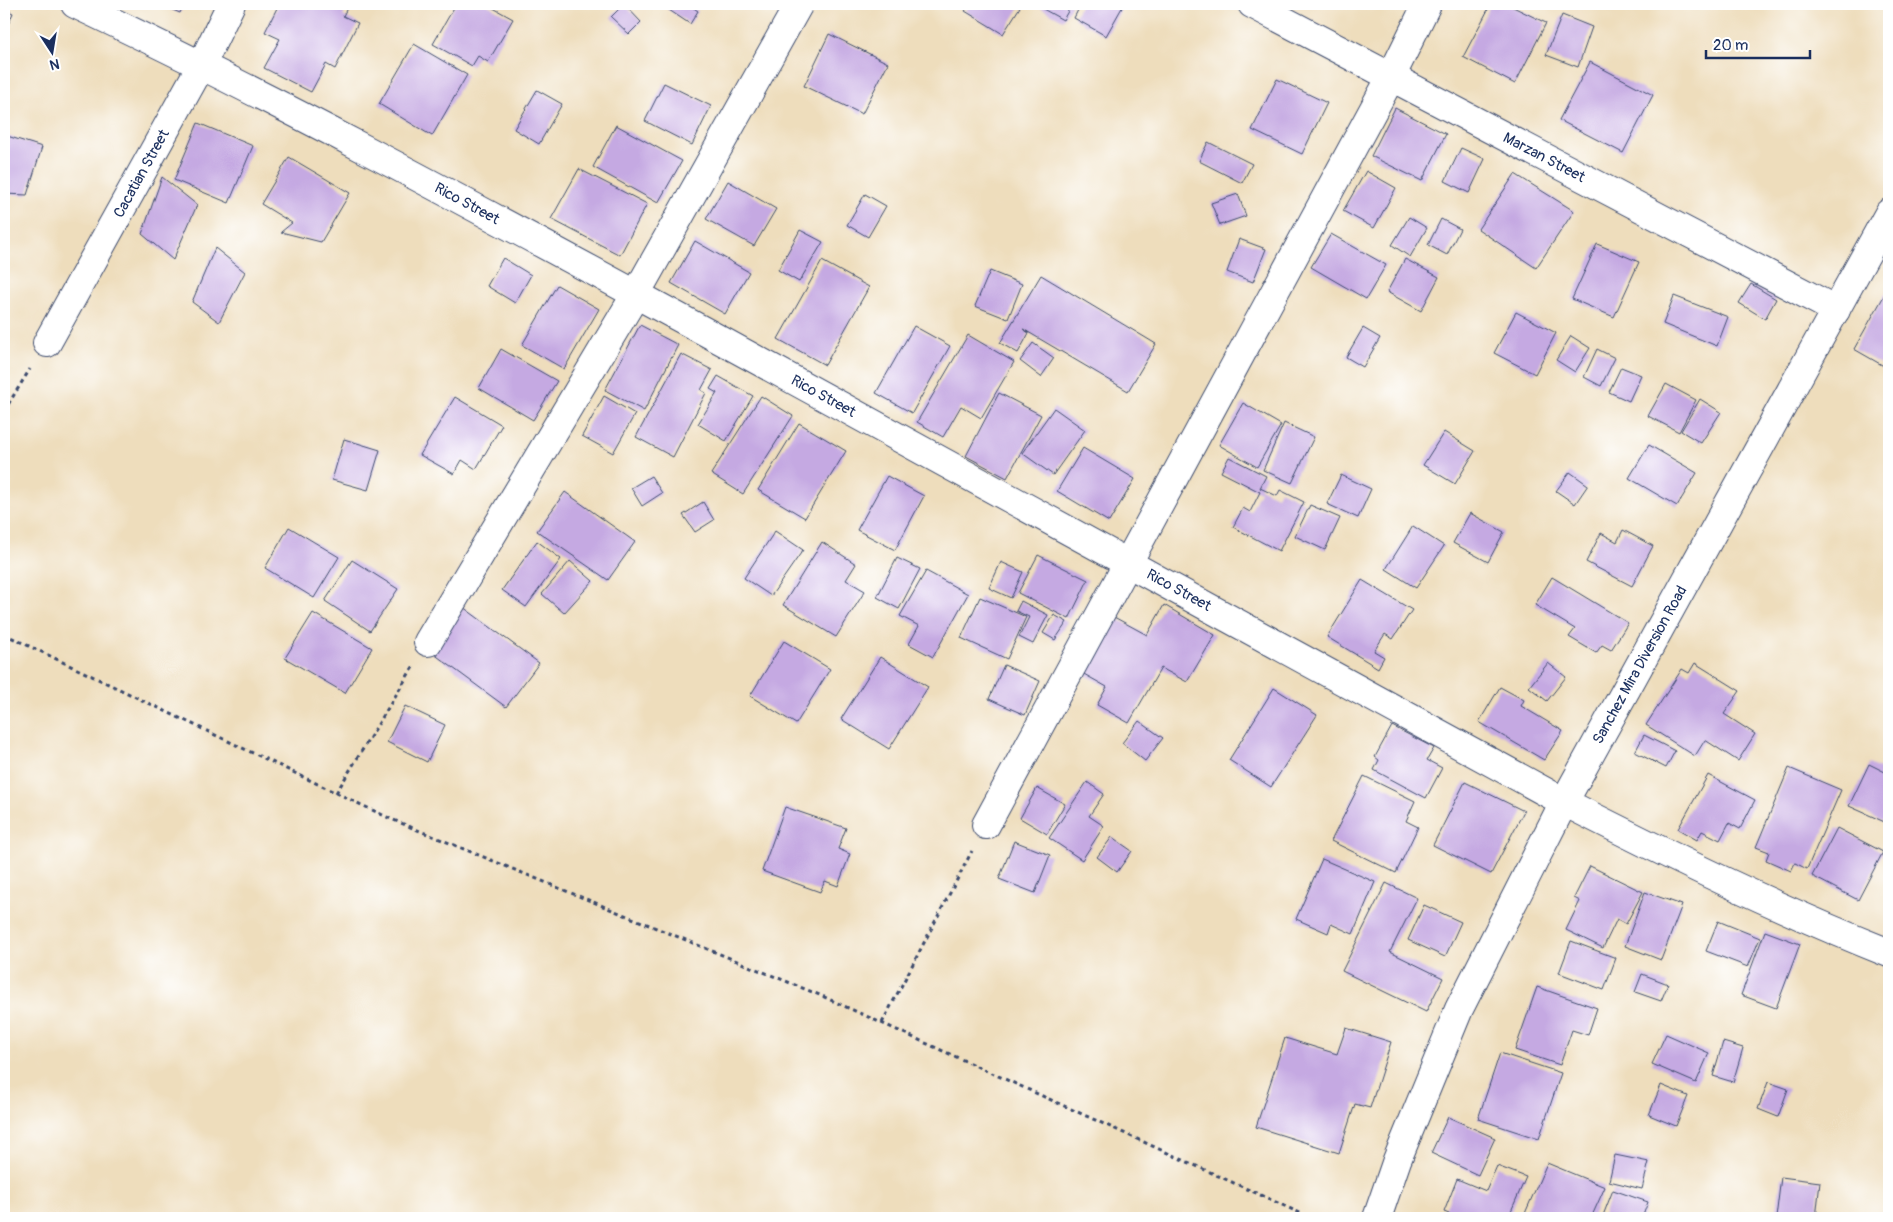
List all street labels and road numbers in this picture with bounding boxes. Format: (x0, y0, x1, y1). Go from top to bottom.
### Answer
street label: Cacatian Street (109, 125, 174, 221)
street label: Marzan Street (1500, 128, 1589, 187)
street label: Rico Street (431, 178, 504, 229)
street label: Rico Street (788, 371, 860, 422)
street label: Rico Street (1143, 565, 1216, 616)
street label: Sanchez Mira Diversion Road (1589, 583, 1691, 747)

